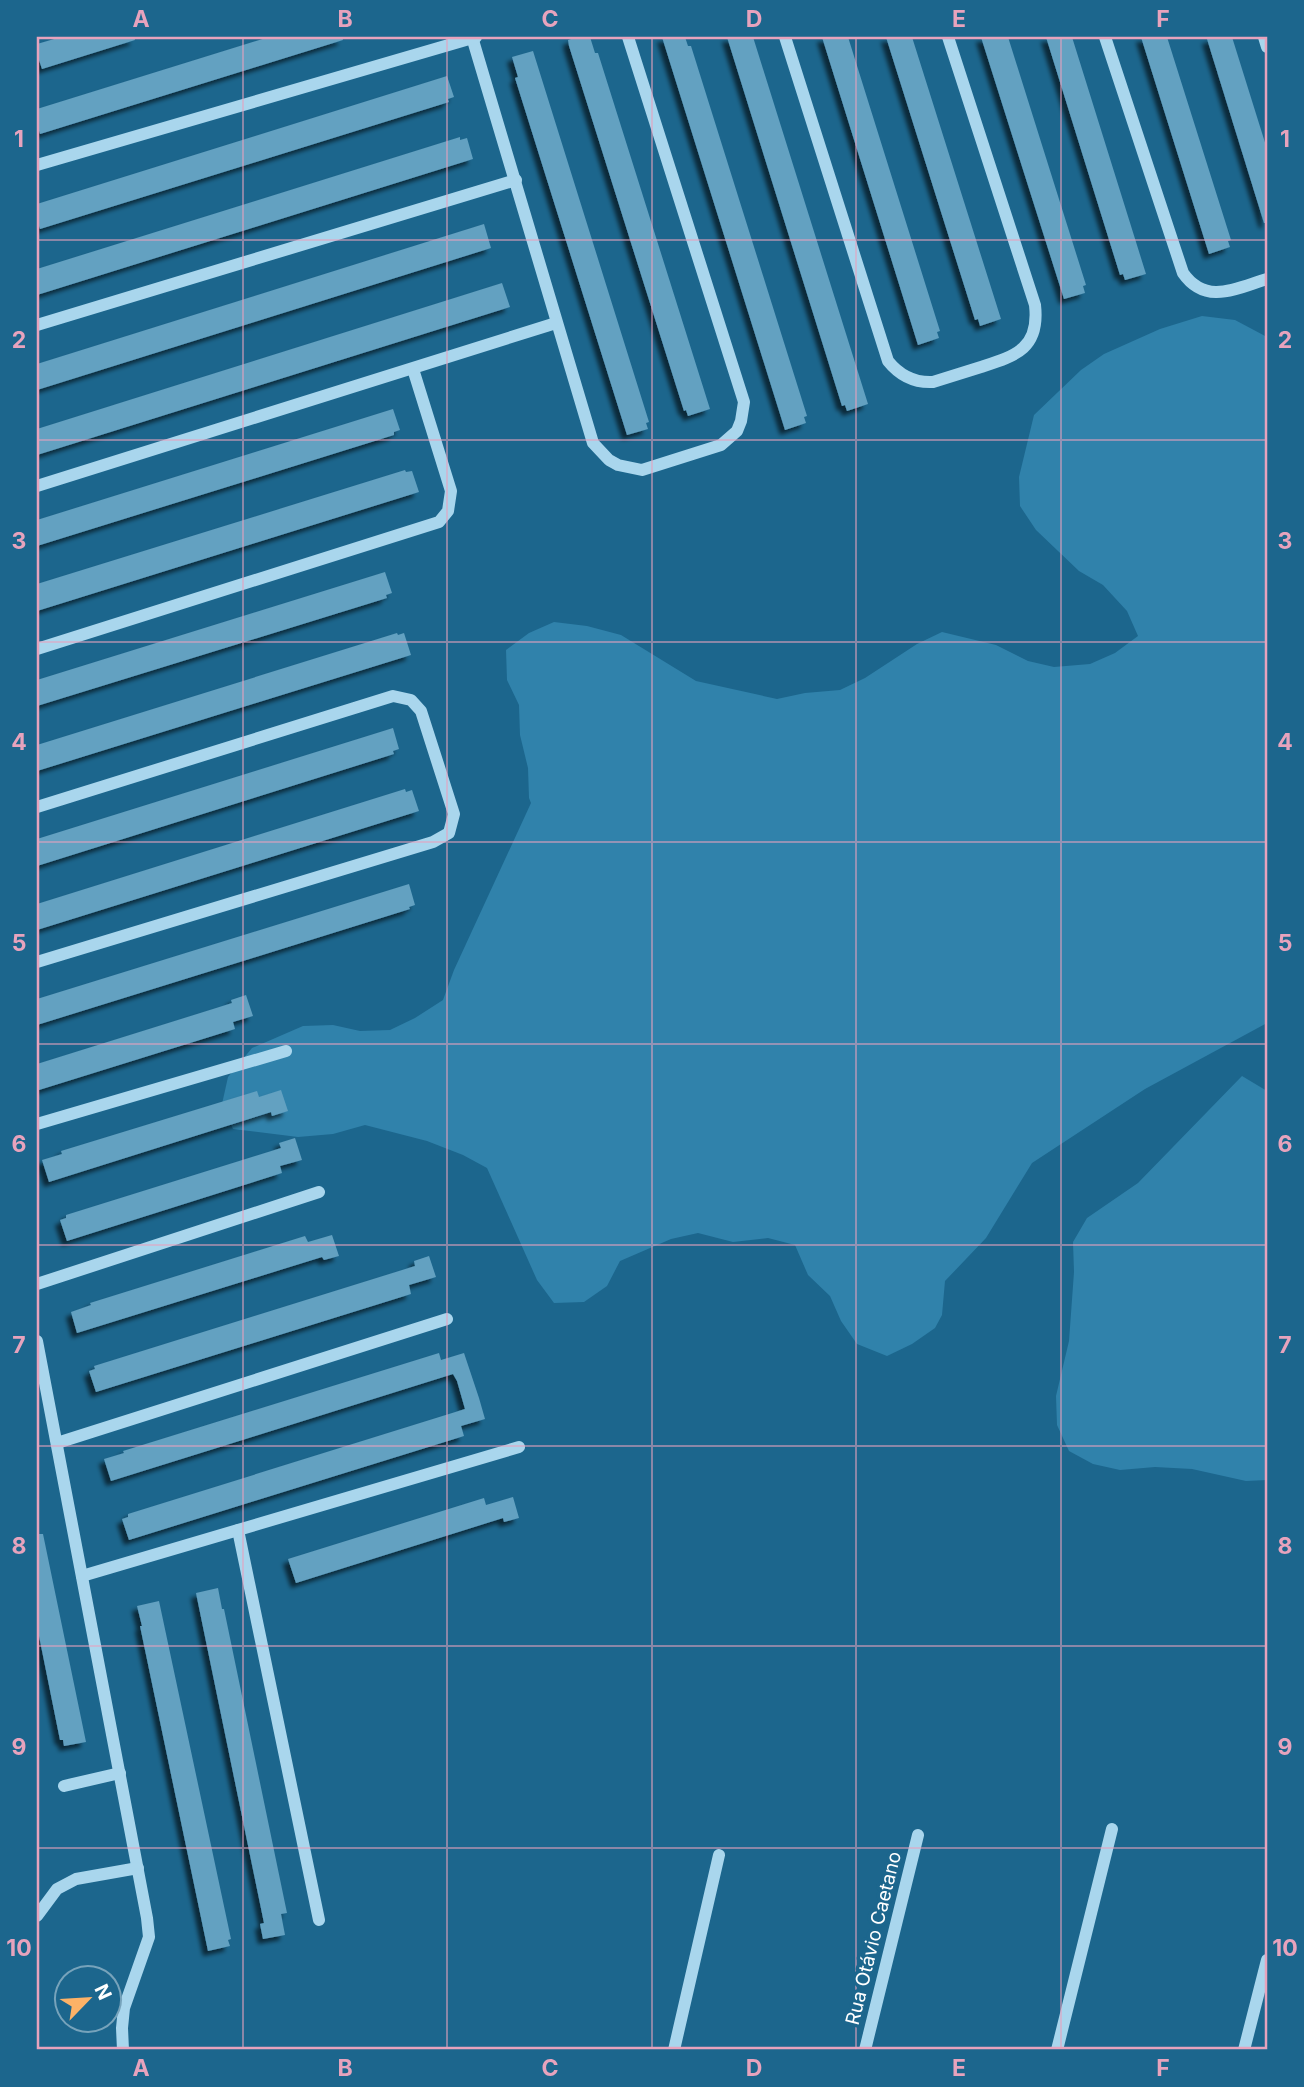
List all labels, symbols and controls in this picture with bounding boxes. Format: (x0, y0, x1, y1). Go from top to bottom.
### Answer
text: A (132, 5, 150, 33)
text: B (337, 5, 353, 33)
text: C (541, 5, 559, 33)
text: D (746, 5, 762, 33)
text: E (952, 5, 966, 33)
text: F (1156, 5, 1170, 33)
text: 1 (14, 125, 24, 153)
text: 1 (1280, 125, 1290, 153)
text: 2 (12, 326, 26, 354)
text: 2 (1278, 326, 1292, 354)
text: 3 (12, 527, 26, 555)
text: 3 (1278, 527, 1292, 555)
text: 4 (11, 728, 27, 756)
text: 4 (1277, 728, 1293, 756)
text: 5 (12, 929, 26, 957)
text: 5 (1278, 929, 1292, 957)
text: 6 (12, 1130, 26, 1158)
text: 6 (1278, 1130, 1292, 1158)
text: 7 (12, 1331, 26, 1359)
text: 7 (1278, 1331, 1292, 1359)
text: 8 (12, 1532, 26, 1560)
text: 8 (1278, 1532, 1292, 1560)
text: 9 (12, 1733, 26, 1761)
text: 9 (1278, 1733, 1292, 1761)
street label: Rua Otávio Caetano (841, 1849, 906, 2027)
text: 10 (6, 1934, 32, 1962)
text: 10 (1272, 1934, 1298, 1962)
north arrow (52, 1965, 122, 2035)
text: N (89, 1981, 116, 2003)
text: A (132, 2054, 150, 2082)
text: B (337, 2054, 353, 2082)
text: C (541, 2054, 559, 2082)
text: D (746, 2054, 762, 2082)
text: E (952, 2054, 966, 2082)
text: F (1156, 2054, 1170, 2082)

